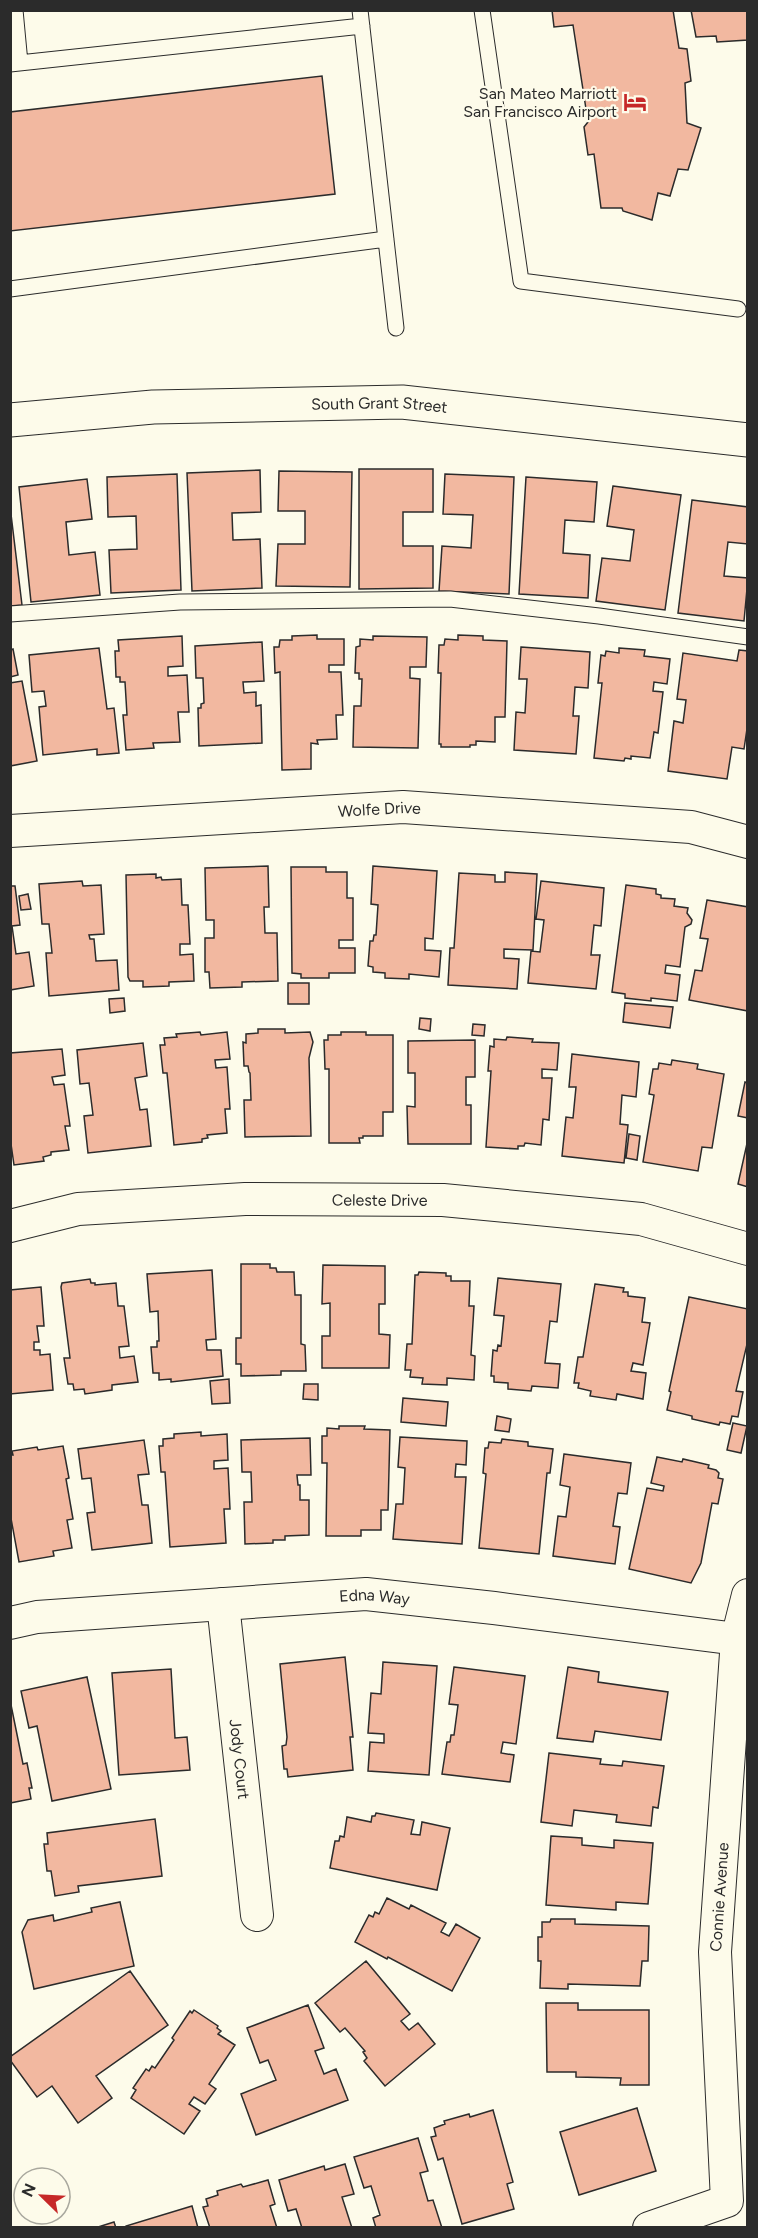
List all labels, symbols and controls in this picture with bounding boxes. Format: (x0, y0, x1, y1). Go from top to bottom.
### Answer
place label: San Mateo Marriott San Francisco Airport (463, 84, 617, 121)
hotel icon: San Mateo Marriott San Francisco Airport (622, 89, 648, 115)
street label: South Grant Street (311, 393, 448, 417)
street label: Wolfe Drive (337, 798, 422, 821)
street label: Celeste Drive (332, 1190, 428, 1210)
street label: Edna Way (338, 1585, 411, 1609)
street label: Jody Court (226, 1718, 253, 1800)
street label: Connie Avenue (706, 1842, 733, 1952)
north arrow (12, 2166, 72, 2226)
text: N (18, 2181, 40, 2200)

